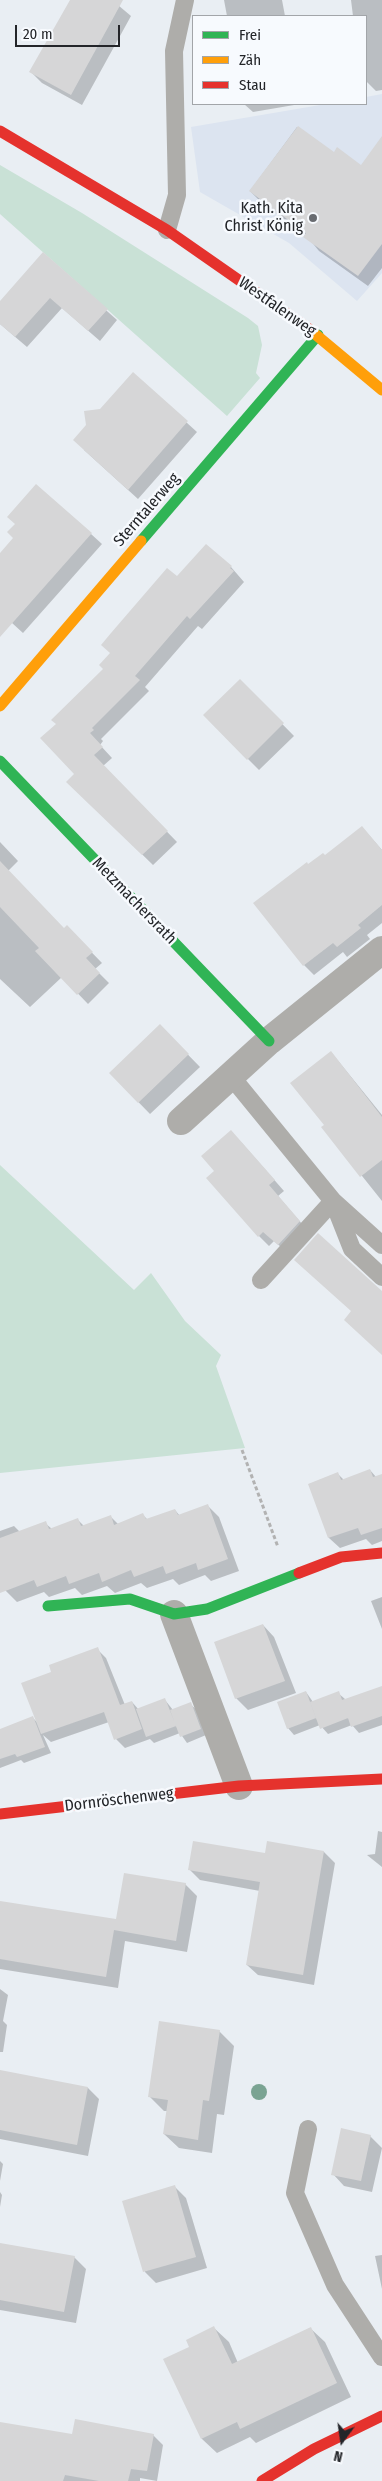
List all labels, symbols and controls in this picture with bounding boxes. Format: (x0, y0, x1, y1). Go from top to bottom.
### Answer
scale bar (18, 15, 122, 47)
legend (192, 15, 367, 105)
text: 20 m (23, 25, 53, 43)
text: Frei (239, 26, 261, 44)
text: Zäh (239, 51, 261, 69)
text: Stau (239, 76, 266, 94)
place label: Kath. Kita Christ König (225, 199, 303, 237)
marker: Kath. Kita Christ König (307, 212, 319, 224)
street label: Westfalenweg (234, 273, 320, 341)
street label: Sterntalerweg (110, 469, 184, 551)
street label: Metzmachersrath (88, 854, 180, 948)
street label: Dornröschenweg (63, 1784, 175, 1816)
north arrow (317, 2416, 367, 2466)
text: N (332, 2447, 344, 2465)

